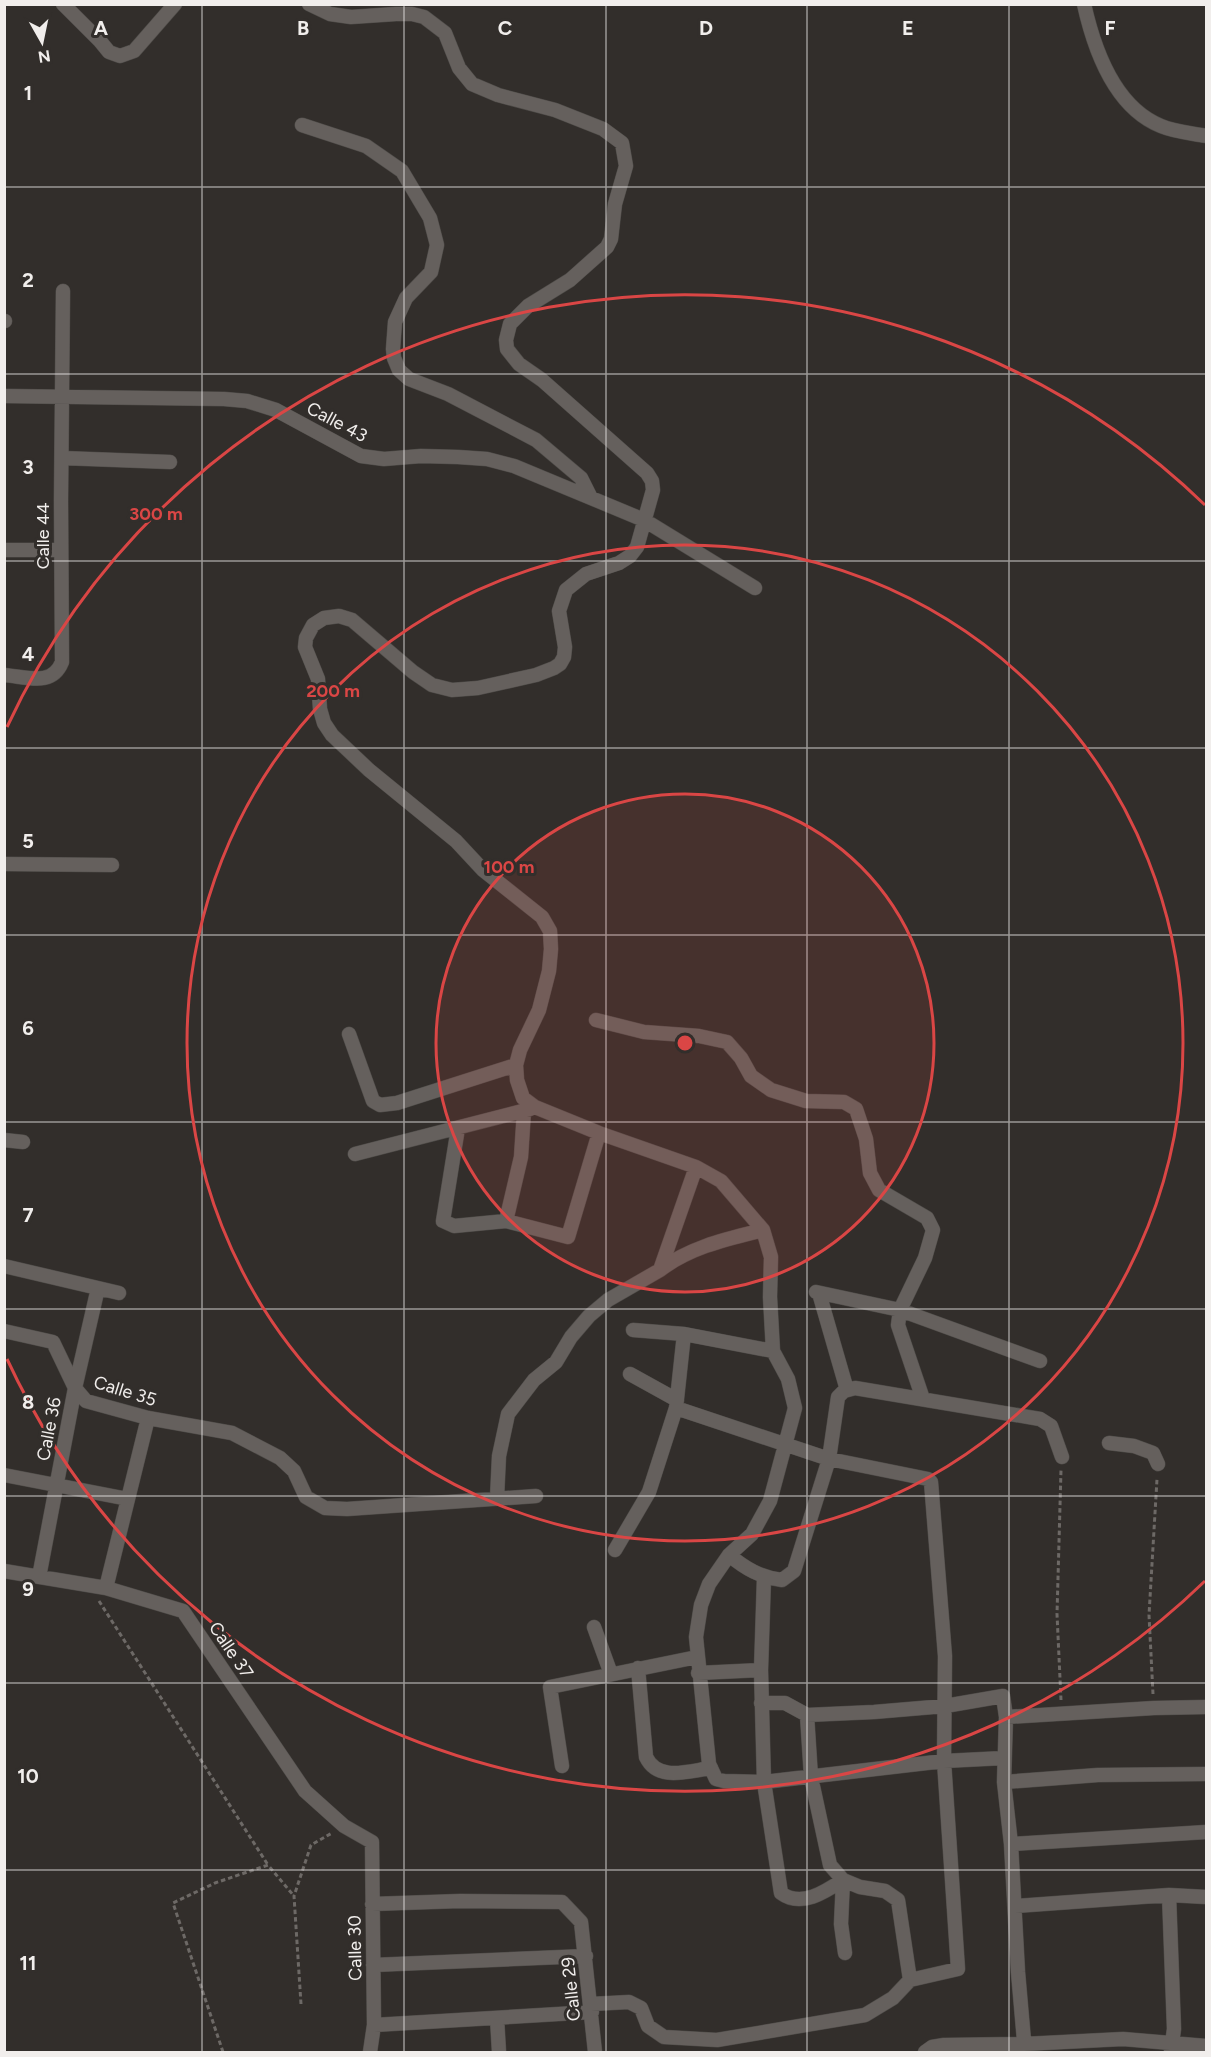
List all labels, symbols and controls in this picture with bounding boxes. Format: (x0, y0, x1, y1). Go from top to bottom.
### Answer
north arrow (12, 12, 72, 72)
text: A (94, 16, 109, 40)
text: B (297, 16, 309, 40)
text: C (498, 16, 512, 40)
text: D (699, 16, 713, 40)
text: E (902, 16, 914, 40)
text: F (1104, 16, 1116, 40)
text: N (37, 46, 52, 67)
text: 1 (24, 81, 32, 105)
text: 2 (22, 268, 34, 292)
street label: Calle 43 (303, 397, 371, 447)
text: 3 (22, 455, 34, 479)
street label: Calle 44 (32, 503, 54, 569)
text: 300 m (129, 503, 183, 525)
text: 4 (22, 642, 35, 666)
text: 200 m (306, 680, 360, 702)
text: 5 (22, 829, 34, 853)
text: 100 m (484, 856, 534, 878)
text: 6 (22, 1016, 34, 1040)
centre of rings (675, 1033, 695, 1053)
text: 7 (22, 1203, 34, 1227)
street label: Calle 35 (91, 1371, 159, 1411)
text: 8 (22, 1390, 34, 1414)
street label: Calle 36 (32, 1395, 66, 1463)
text: 9 (22, 1577, 34, 1601)
street label: Calle 37 (204, 1617, 258, 1683)
text: 10 (17, 1764, 39, 1788)
street label: Calle 30 (343, 1915, 367, 1981)
text: 11 (20, 1951, 36, 1975)
street label: Calle 29 (557, 1956, 585, 2022)

